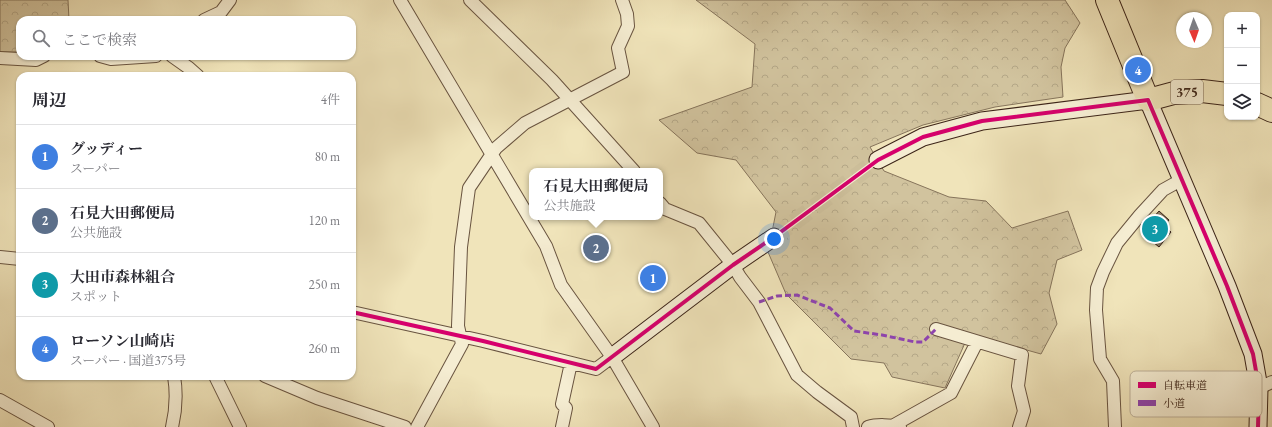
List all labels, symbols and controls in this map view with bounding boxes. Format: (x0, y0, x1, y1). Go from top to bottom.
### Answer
north arrow (1176, 12, 1212, 48)
map controls (1224, 12, 1260, 120)
button: + (1224, 12, 1260, 48)
search box (16, 16, 356, 60)
icon: search (30, 27, 52, 49)
text: ここで検索 (62, 30, 137, 49)
button: − (1224, 48, 1260, 84)
pin: 4 (1125, 55, 1151, 85)
road number: 375 (1171, 80, 1203, 104)
button: layers (1224, 84, 1260, 120)
text: 周辺 (32, 89, 66, 111)
text: 4件 (321, 91, 340, 108)
text: グッディー (70, 139, 143, 158)
text: 1 (42, 148, 48, 165)
text: 80 m (315, 148, 340, 165)
text: スーパー (70, 160, 121, 177)
popup (529, 168, 663, 220)
text: 石見大田郵便局 (543, 176, 649, 195)
text: 公共施設 (543, 197, 596, 214)
text: 石見大田郵便局 (70, 203, 175, 222)
text: 2 (42, 212, 48, 229)
text: 120 m (309, 212, 340, 229)
pin: 3 (1142, 214, 1168, 244)
text: 公共施設 (70, 224, 122, 241)
your location (764, 229, 784, 249)
pin: 2 (583, 233, 609, 263)
pin: 1 (640, 263, 666, 293)
text: 大田市森林組合 (70, 267, 175, 286)
text: 3 (42, 276, 48, 293)
text: 250 m (309, 276, 340, 293)
text: スポット (70, 288, 122, 305)
text: ローソン山崎店 (70, 331, 174, 350)
text: 4 (42, 340, 48, 357)
text: 260 m (309, 340, 340, 357)
text: スーパー · 国道375号 (70, 352, 186, 369)
legend (1130, 371, 1262, 417)
text: 自転車道 (1163, 378, 1207, 392)
text: 小道 (1163, 396, 1185, 410)

